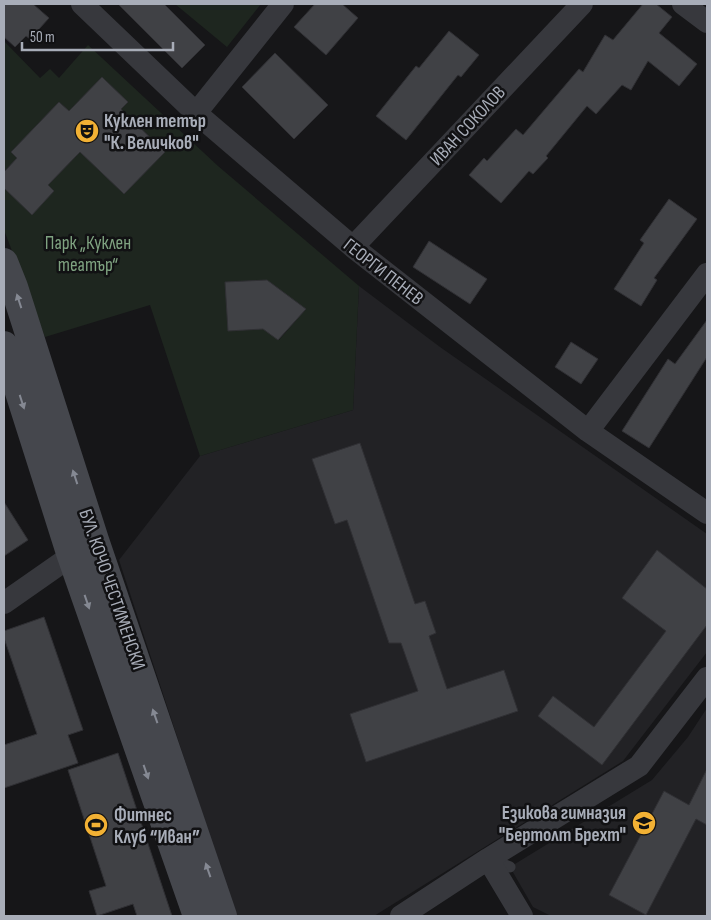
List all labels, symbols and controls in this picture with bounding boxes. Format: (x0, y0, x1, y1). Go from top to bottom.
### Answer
scale bar (22, 20, 174, 52)
text: 50 m (30, 28, 55, 47)
street label: ИВАН СОКОЛОВ (425, 81, 511, 171)
place label: Куклен тетър "К. Величков" (104, 110, 206, 155)
theatre icon: Куклен тетър "К. Величков" (74, 118, 100, 144)
park label: Парк „Куклен театър“ (45, 232, 131, 277)
street label: ГЕОРГИ ПЕНЕВ (339, 234, 428, 310)
one-way arrow (14, 293, 22, 308)
one-way arrow (19, 395, 27, 410)
one-way arrow (71, 469, 78, 484)
street label: БУЛ. КОЧО ЧЕСТИМЕНСКИ (73, 506, 150, 673)
one-way arrow (84, 594, 91, 609)
one-way arrow (151, 708, 159, 723)
one-way arrow (143, 764, 150, 779)
place label: Езикова гимназия "Бертолт Брехт" (499, 802, 626, 847)
place label: Фитнес Клуб “Иван” (114, 804, 200, 849)
school or university icon: Езикова гимназия "Бертолт Брехт" (631, 810, 657, 836)
sports icon: Фитнес Клуб “Иван” (83, 812, 109, 838)
one-way arrow (203, 862, 211, 877)

